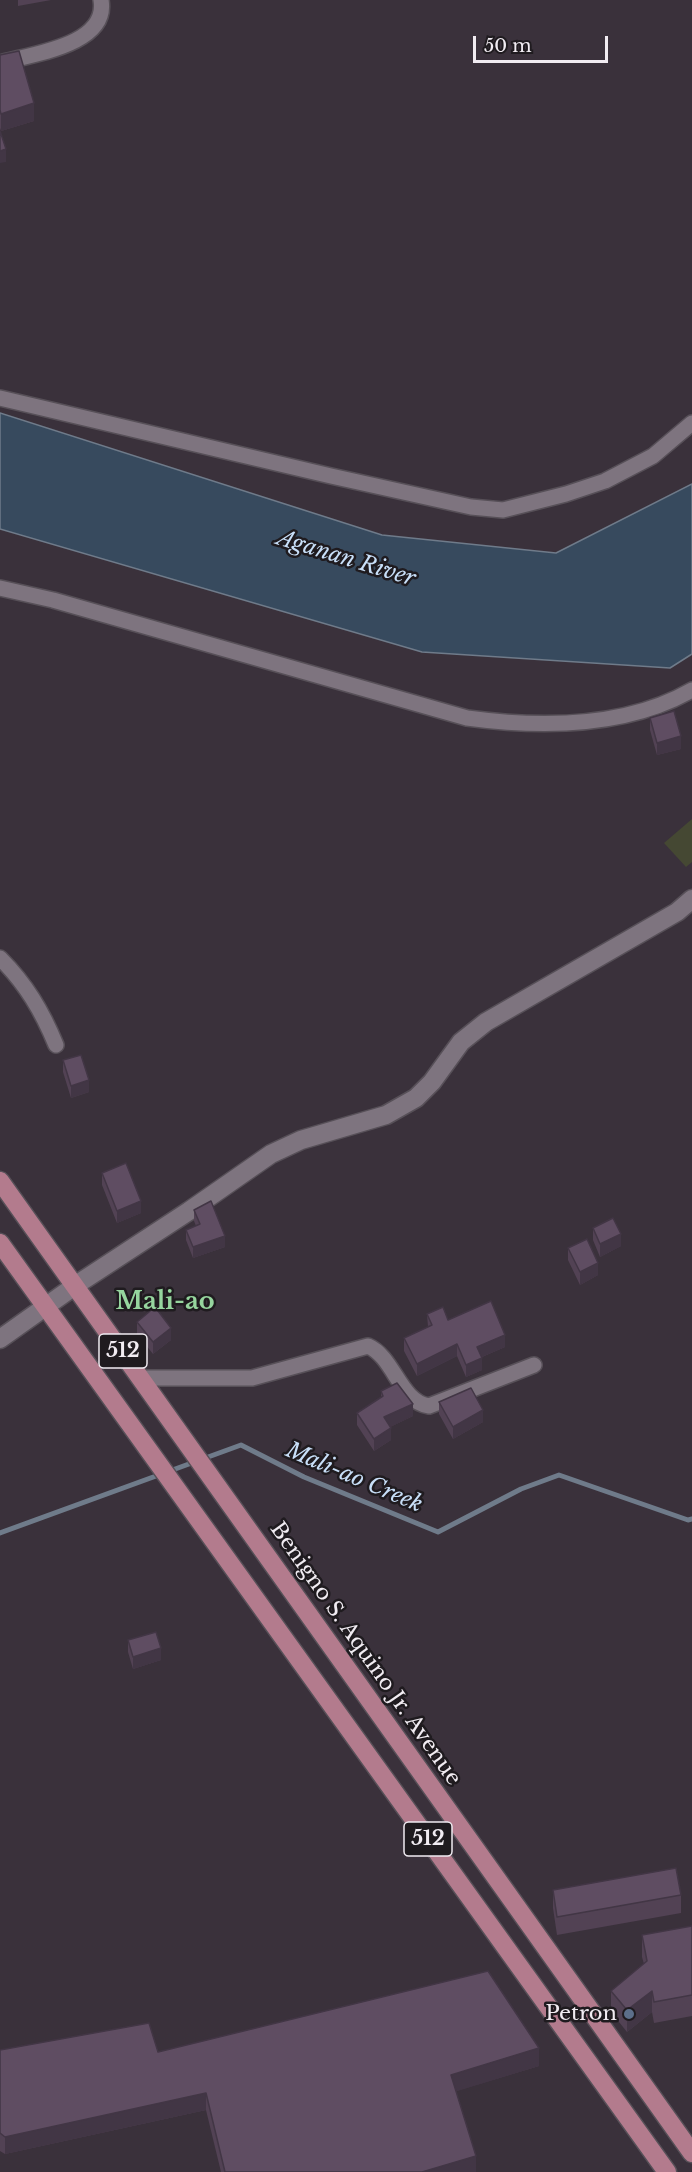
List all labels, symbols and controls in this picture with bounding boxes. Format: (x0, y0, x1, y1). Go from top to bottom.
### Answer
scale bar (476, 24, 611, 62)
text: 50 m (484, 35, 532, 57)
water label: Aganan River (274, 525, 418, 593)
district label: Mali-ao (115, 1288, 215, 1316)
road number: 512 (99, 1334, 147, 1368)
water label: Mali-ao Creek (282, 1437, 426, 1519)
street label: Benigno S. Aquino Jr. Avenue (264, 1518, 466, 1790)
road number: 512 (404, 1822, 452, 1856)
place label: Petron (545, 2001, 617, 2027)
marker: Petron (622, 2007, 636, 2021)

